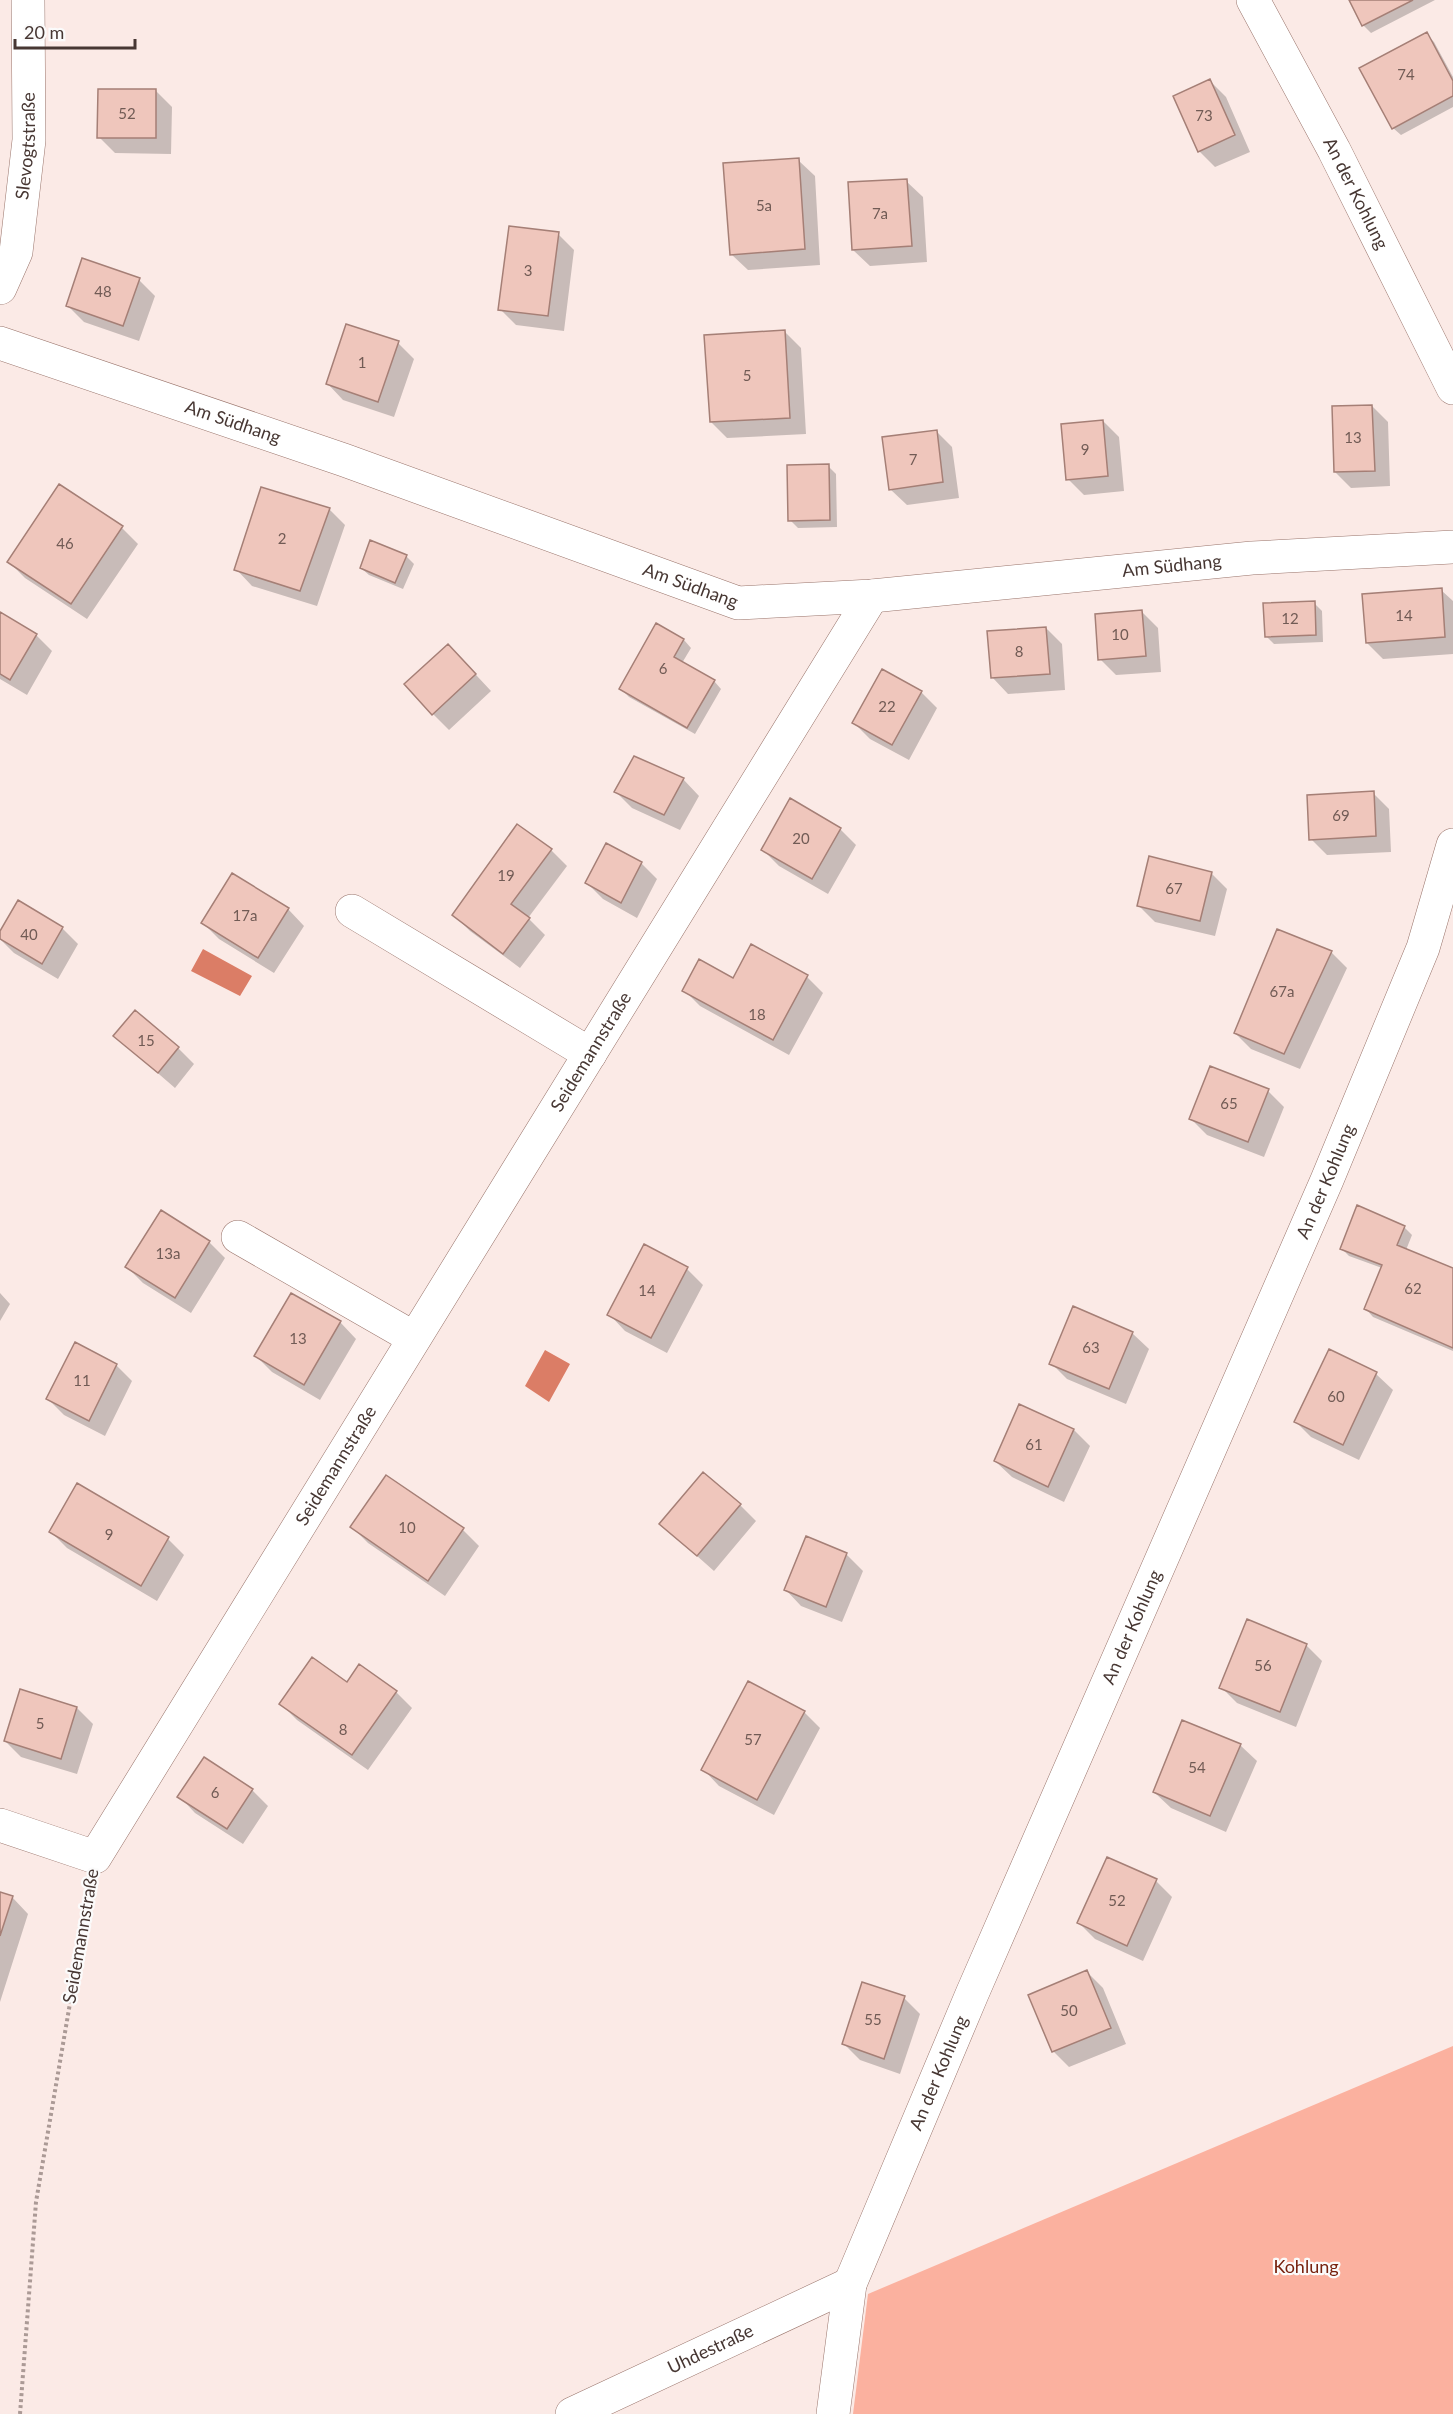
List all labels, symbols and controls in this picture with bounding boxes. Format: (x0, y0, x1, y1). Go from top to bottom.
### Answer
scale bar (15, 12, 135, 50)
text: 20 m (24, 21, 64, 43)
house number: 74 (1397, 65, 1415, 83)
street label: Slevogtstraße (10, 92, 39, 201)
house number: 52 (118, 104, 136, 122)
house number: 73 (1195, 106, 1213, 124)
street label: An der Kohlung (1319, 133, 1394, 253)
house number: 5a (756, 196, 772, 214)
house number: 7a (872, 204, 888, 222)
house number: 3 (524, 261, 532, 279)
house number: 48 (94, 282, 112, 300)
house number: 1 (358, 353, 366, 371)
house number: 5 (743, 366, 751, 384)
street label: Am Südhang (182, 395, 284, 448)
house number: 13 (1344, 428, 1362, 446)
house number: 9 (1081, 440, 1089, 458)
house number: 7 (909, 450, 918, 468)
house number: 2 (278, 529, 286, 547)
house number: 46 (56, 534, 74, 552)
street label: Am Südhang (1121, 549, 1222, 581)
street label: Am Südhang (640, 557, 741, 612)
house number: 14 (1395, 606, 1413, 624)
house number: 12 (1281, 609, 1299, 627)
house number: 10 (1111, 625, 1129, 643)
house number: 8 (1015, 642, 1023, 660)
house number: 6 (659, 659, 668, 677)
house number: 22 (878, 697, 896, 715)
house number: 69 (1332, 806, 1350, 824)
house number: 20 (792, 829, 810, 847)
house number: 19 (497, 866, 515, 884)
house number: 67 (1165, 879, 1183, 897)
house number: 17a (233, 906, 257, 924)
house number: 40 (20, 925, 38, 943)
house number: 67a (1270, 982, 1294, 1000)
street label: Seidemannstraße (545, 987, 635, 1115)
house number: 18 (748, 1005, 766, 1023)
house number: 15 (137, 1031, 155, 1049)
house number: 65 (1220, 1094, 1238, 1112)
street label: An der Kohlung (1291, 1120, 1359, 1242)
house number: 13a (156, 1244, 180, 1262)
house number: 62 (1404, 1279, 1422, 1297)
house number: 14 (638, 1281, 656, 1299)
house number: 13 (289, 1329, 307, 1347)
house number: 63 (1082, 1338, 1100, 1356)
house number: 11 (73, 1371, 91, 1389)
house number: 60 (1327, 1387, 1345, 1405)
street label: Seidemannstraße (290, 1401, 381, 1529)
house number: 61 (1025, 1435, 1043, 1453)
house number: 10 (398, 1518, 416, 1536)
house number: 9 (105, 1525, 113, 1543)
street label: An der Kohlung (1097, 1566, 1166, 1687)
house number: 56 (1254, 1656, 1272, 1674)
house number: 5 (36, 1714, 44, 1732)
house number: 8 (339, 1720, 347, 1738)
house number: 57 (744, 1730, 762, 1748)
house number: 54 (1188, 1758, 1206, 1776)
house number: 6 (211, 1783, 220, 1801)
street label: Seidemannstraße (57, 1867, 103, 2005)
house number: 52 (1108, 1891, 1126, 1909)
house number: 50 (1060, 2001, 1078, 2019)
house number: 55 (864, 2010, 882, 2028)
street label: An der Kohlung (904, 2012, 972, 2133)
park label: Kohlung (1273, 2255, 1339, 2277)
street label: Uhdestraße (664, 2319, 757, 2378)

